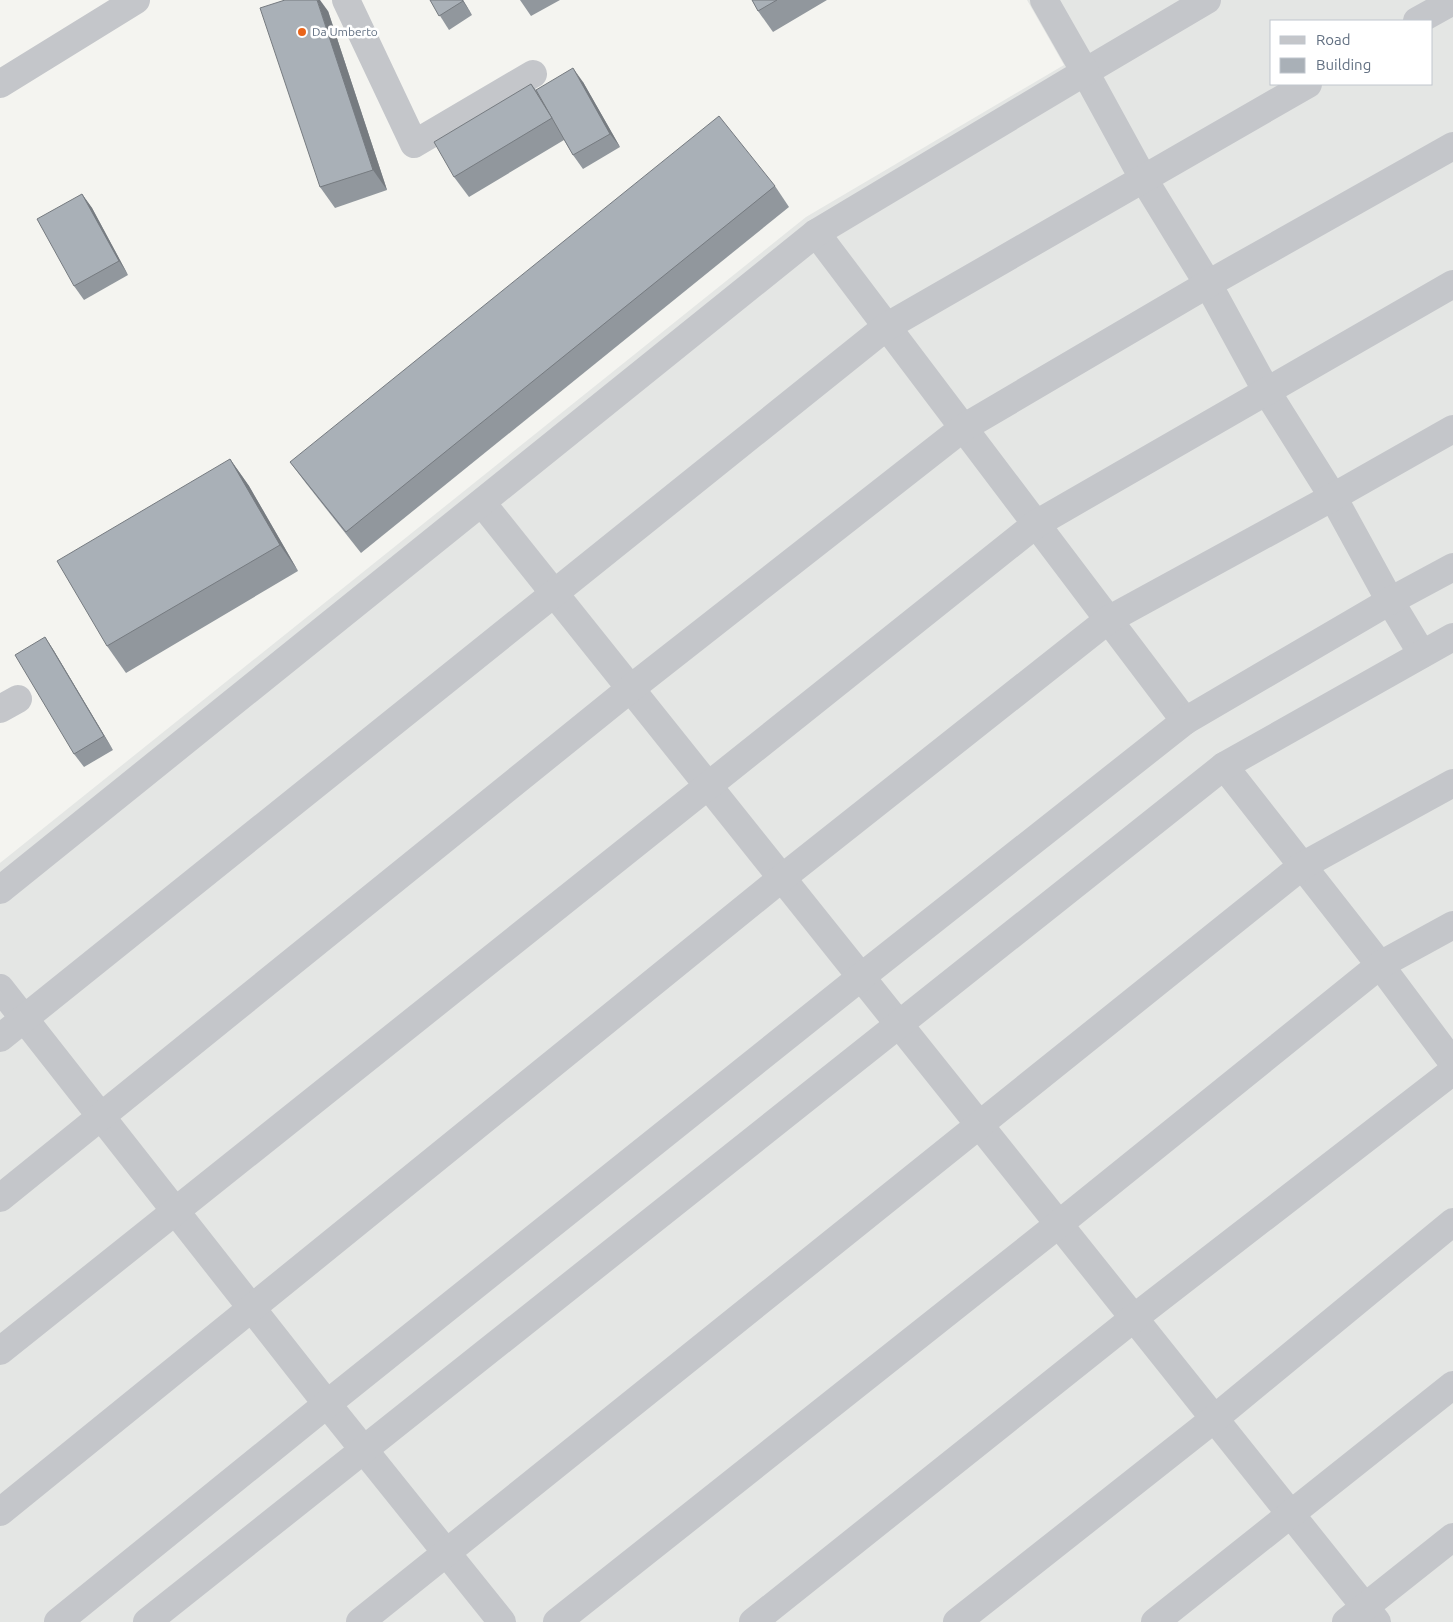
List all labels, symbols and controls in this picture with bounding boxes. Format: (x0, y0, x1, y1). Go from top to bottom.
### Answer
legend (1270, 20, 1433, 85)
place label: Da Umberto (312, 25, 378, 38)
marker: Da Umberto (296, 26, 308, 38)
text: Road (1316, 31, 1351, 48)
text: Building (1316, 56, 1371, 73)

